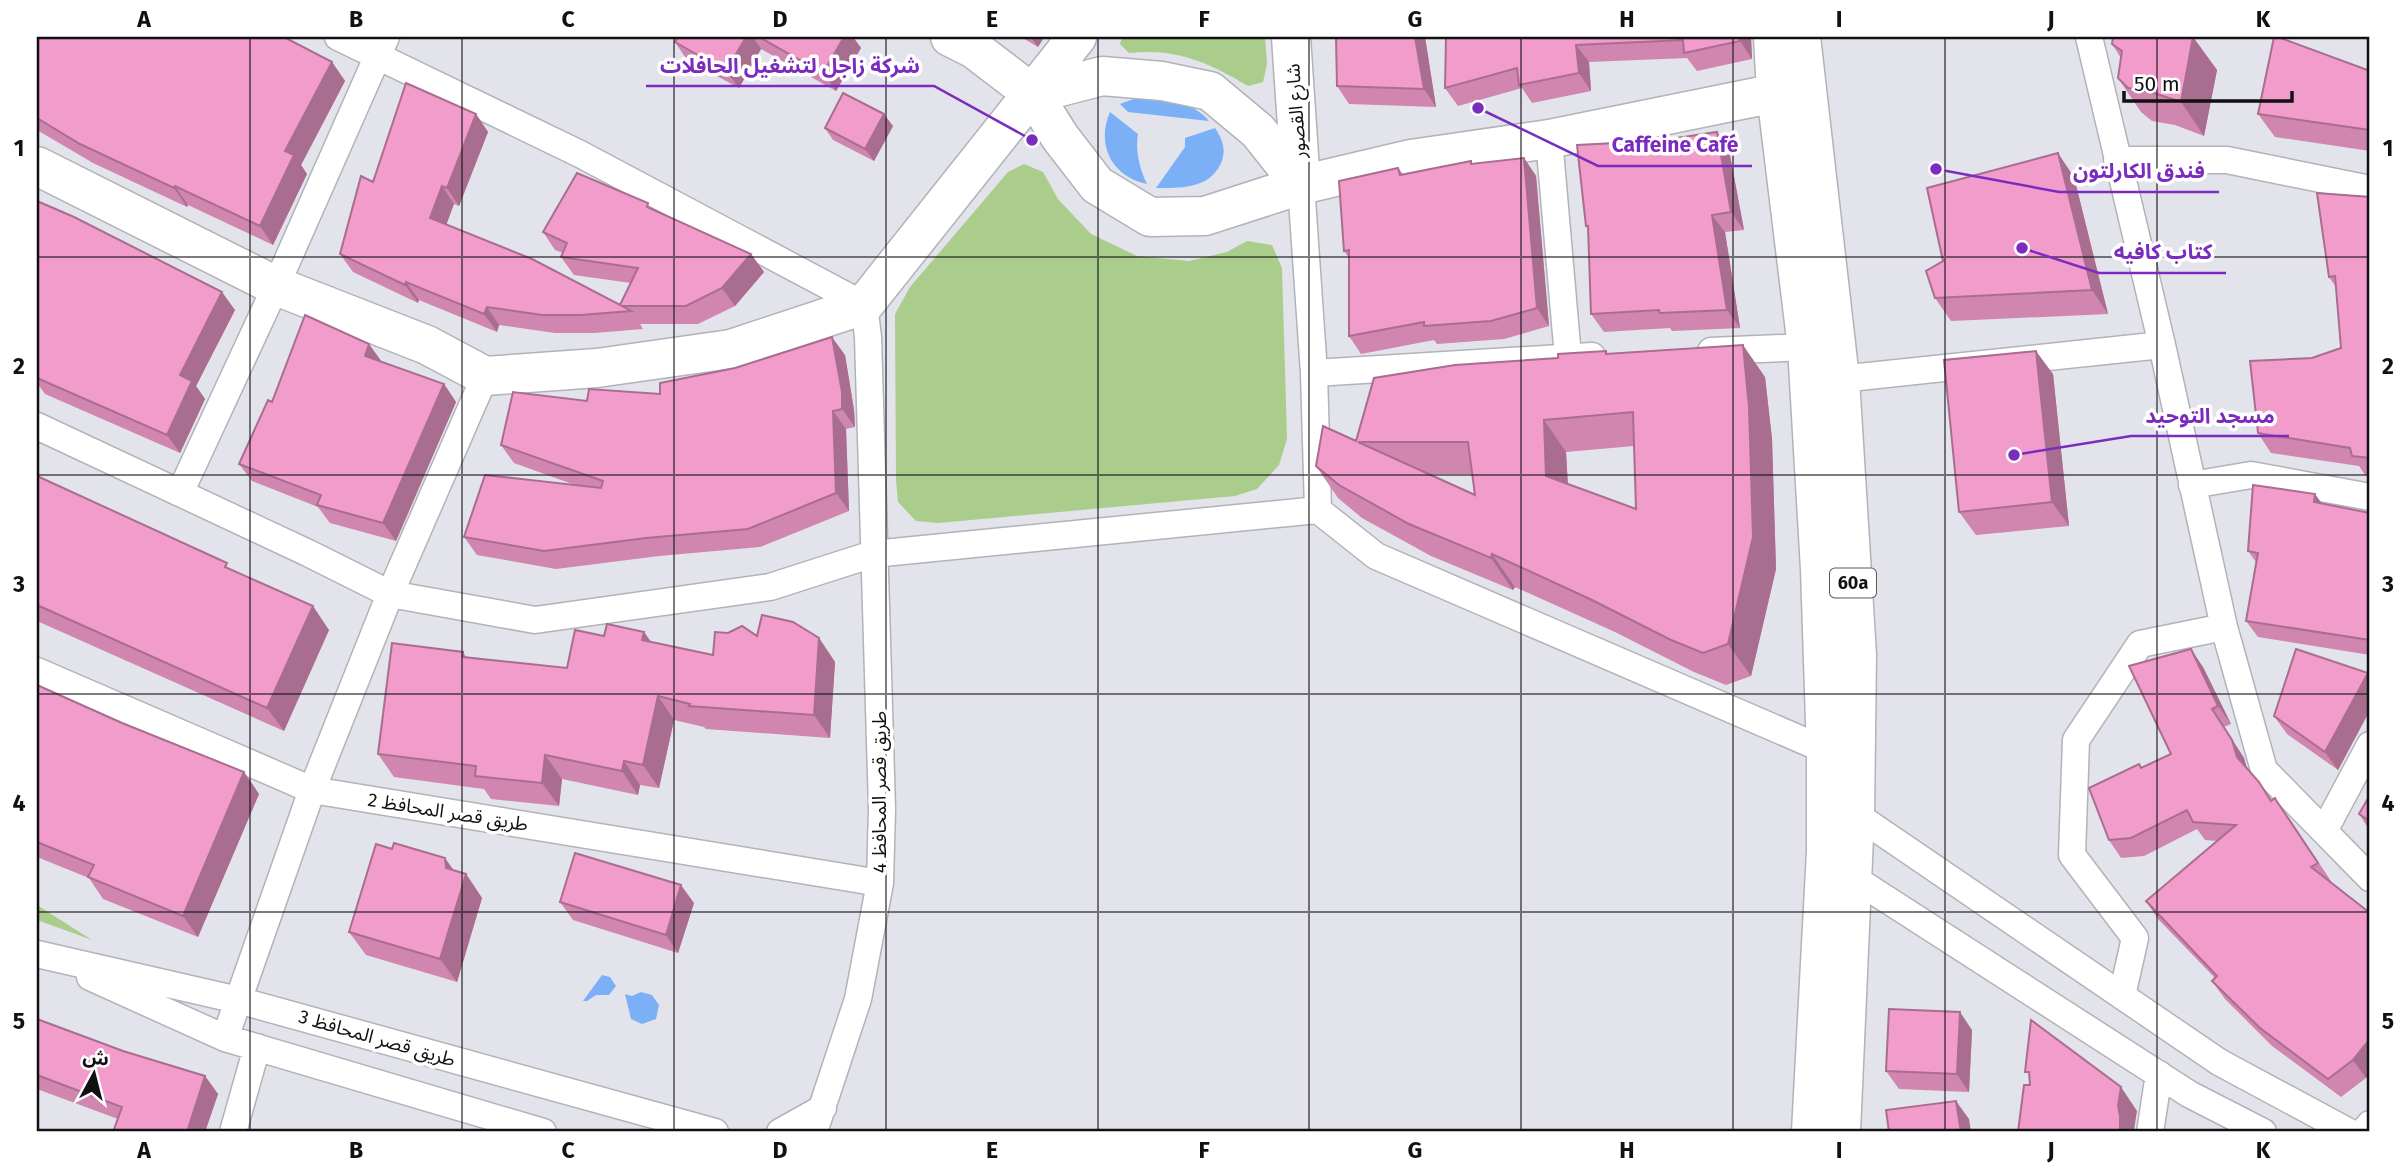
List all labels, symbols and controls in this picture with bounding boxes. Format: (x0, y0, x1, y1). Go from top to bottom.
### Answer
text: A (136, 5, 151, 33)
text: B (349, 5, 363, 33)
text: C (561, 5, 575, 33)
text: D (773, 5, 788, 33)
text: E (986, 5, 998, 33)
text: F (1198, 5, 1210, 33)
text: G (1408, 5, 1422, 33)
text: H (1619, 5, 1635, 33)
text: I (1836, 5, 1842, 33)
text: J (2046, 5, 2055, 33)
text: K (2256, 5, 2271, 33)
callout: شركة زاجل لتشغيل الحافلات (646, 44, 934, 86)
text: شركة زاجل لتشغيل الحافلات (660, 53, 920, 79)
scale bar (2124, 60, 2292, 104)
street label: شارع القصور (1281, 63, 1313, 160)
text: 50 m (2134, 71, 2180, 97)
callout: Caffeine Café (1598, 124, 1752, 166)
text: Caffeine Café (1612, 132, 1739, 158)
text: 1 (14, 134, 24, 162)
text: 1 (2383, 134, 2393, 162)
callout: فندق الكارلتون (2059, 150, 2219, 192)
text: فندق الكارلتون (2073, 158, 2205, 184)
callout: كتاب كافيه (2099, 231, 2226, 273)
text: كتاب كافيه (2114, 239, 2213, 265)
text: 2 (13, 352, 25, 380)
text: 2 (2382, 352, 2394, 380)
callout: مسجد التوحيد (2131, 394, 2289, 436)
text: مسجد التوحيد (2145, 403, 2275, 429)
road number: 60a (1830, 568, 1876, 598)
text: 3 (12, 570, 25, 598)
text: 3 (2381, 570, 2394, 598)
street label: طريق قصر المحافظ 4 (868, 711, 891, 873)
street label: طريق قصر المحافظ 2 (366, 788, 530, 836)
text: 4 (13, 789, 26, 817)
text: 4 (2382, 789, 2395, 817)
street label: طريق قصر المحافظ 3 (296, 1005, 458, 1071)
text: 5 (13, 1007, 25, 1035)
text: 5 (2382, 1007, 2394, 1035)
north arrow (60, 1040, 130, 1110)
text: ش (82, 1045, 110, 1071)
text: A (136, 1136, 151, 1164)
text: B (349, 1136, 363, 1164)
text: C (561, 1136, 575, 1164)
text: D (773, 1136, 788, 1164)
text: E (986, 1136, 998, 1164)
text: F (1198, 1136, 1210, 1164)
text: G (1408, 1136, 1422, 1164)
text: H (1619, 1136, 1635, 1164)
text: I (1836, 1136, 1842, 1164)
text: J (2046, 1136, 2055, 1164)
text: K (2256, 1136, 2271, 1164)

